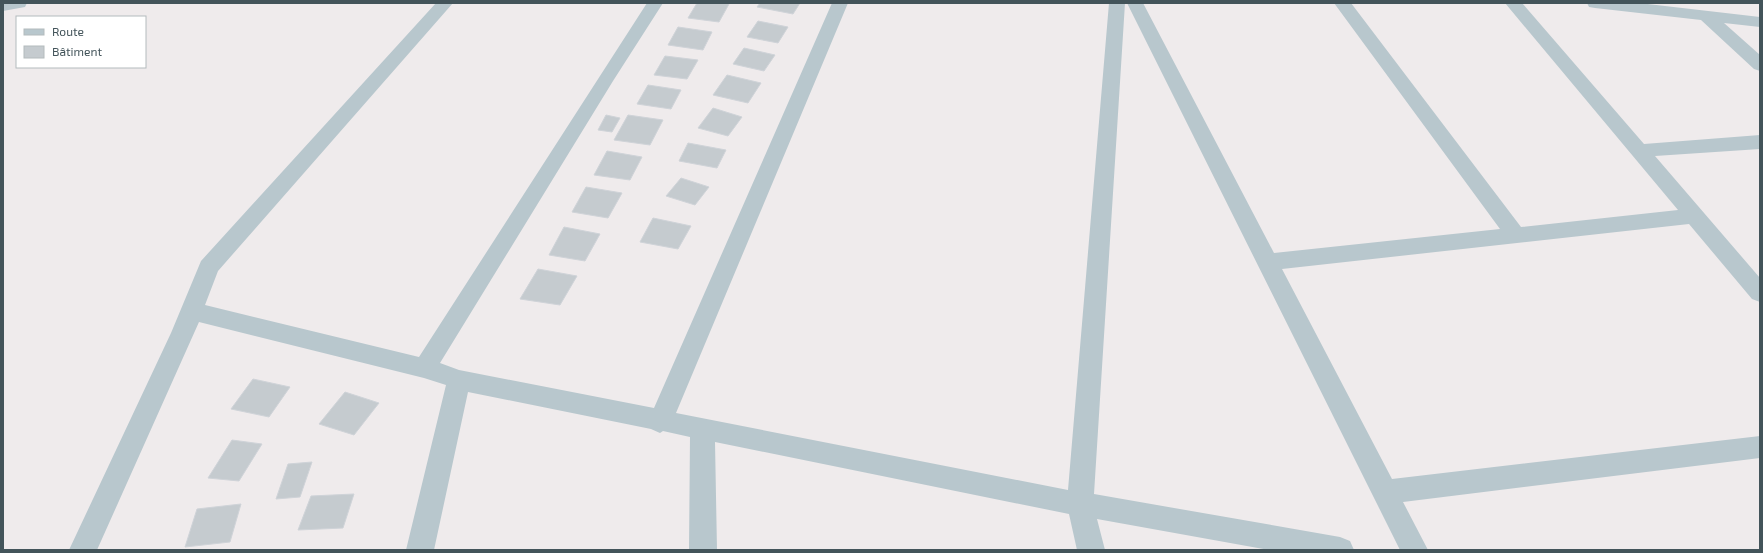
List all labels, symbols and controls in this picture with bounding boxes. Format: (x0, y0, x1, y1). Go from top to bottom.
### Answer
legend (16, 16, 146, 68)
text: Route (52, 24, 84, 38)
text: Bâtiment (52, 44, 103, 58)

